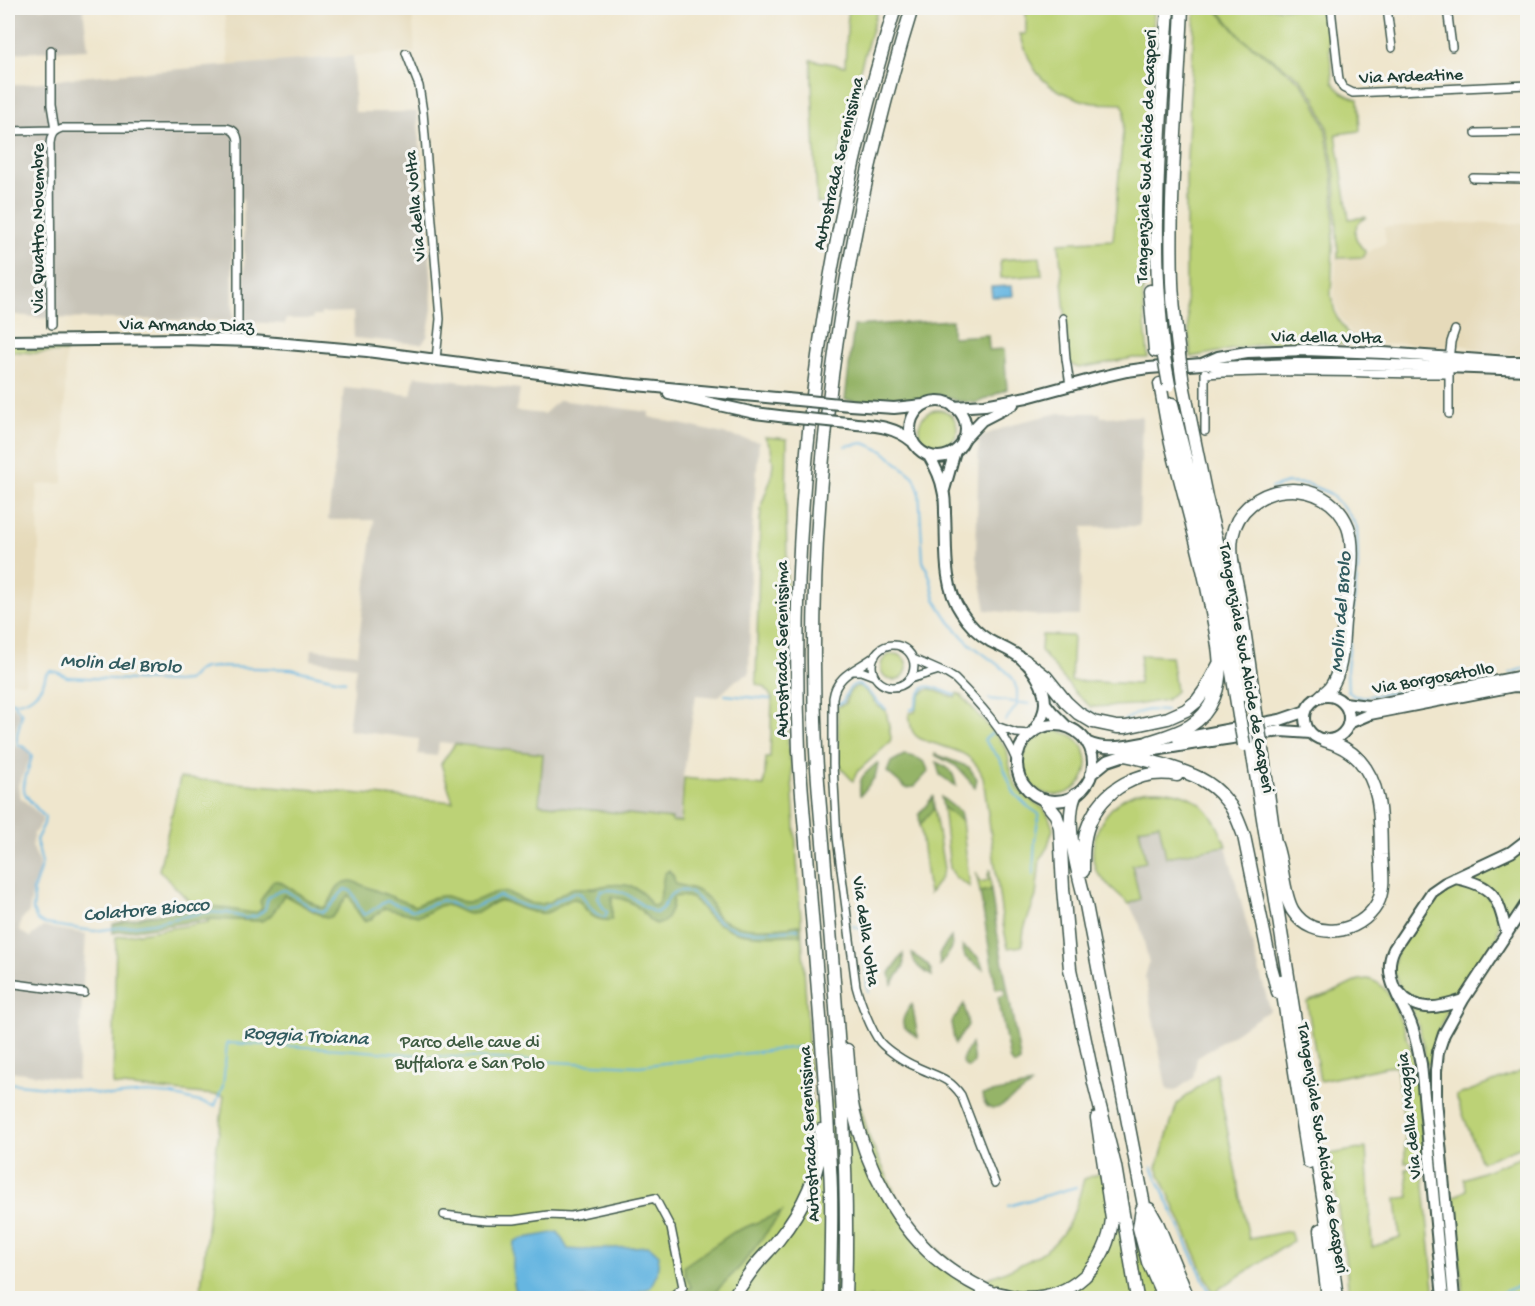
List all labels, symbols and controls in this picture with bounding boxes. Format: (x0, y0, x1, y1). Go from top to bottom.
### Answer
street label: Tangenziale Sud Alcide de Gasperi (1133, 29, 1162, 284)
street label: Via Ardeatine (1358, 65, 1464, 90)
street label: Autostrada Serenissima (809, 74, 870, 252)
street label: Via Quattro Novembre (29, 142, 50, 314)
street label: Via della Volta (401, 149, 432, 263)
street label: Via Armando Diaz (119, 315, 255, 338)
street label: Via della Volta (1270, 327, 1384, 350)
street label: Tangenziale Sud Alcide de Gasperi (1213, 541, 1278, 795)
water label: Molin del Brolo (1327, 550, 1358, 673)
street label: Autostrada Serenissima (773, 560, 794, 737)
water label: Molin del Brolo (60, 651, 183, 680)
street label: Via Borgosatollo (1370, 658, 1496, 701)
street label: Via della Volta (846, 874, 883, 989)
water label: Colatore Biocco (82, 894, 212, 928)
street label: Tangenziale Sud Alcide de Gasperi (1291, 1020, 1352, 1275)
water label: Roggia Troiana (243, 1023, 371, 1052)
park label: Parco delle cave di Buffalora e San Polo (394, 1033, 545, 1075)
street label: Autostrada Serenissima (795, 1044, 826, 1223)
street label: Via della Maggia (1393, 1050, 1428, 1181)

